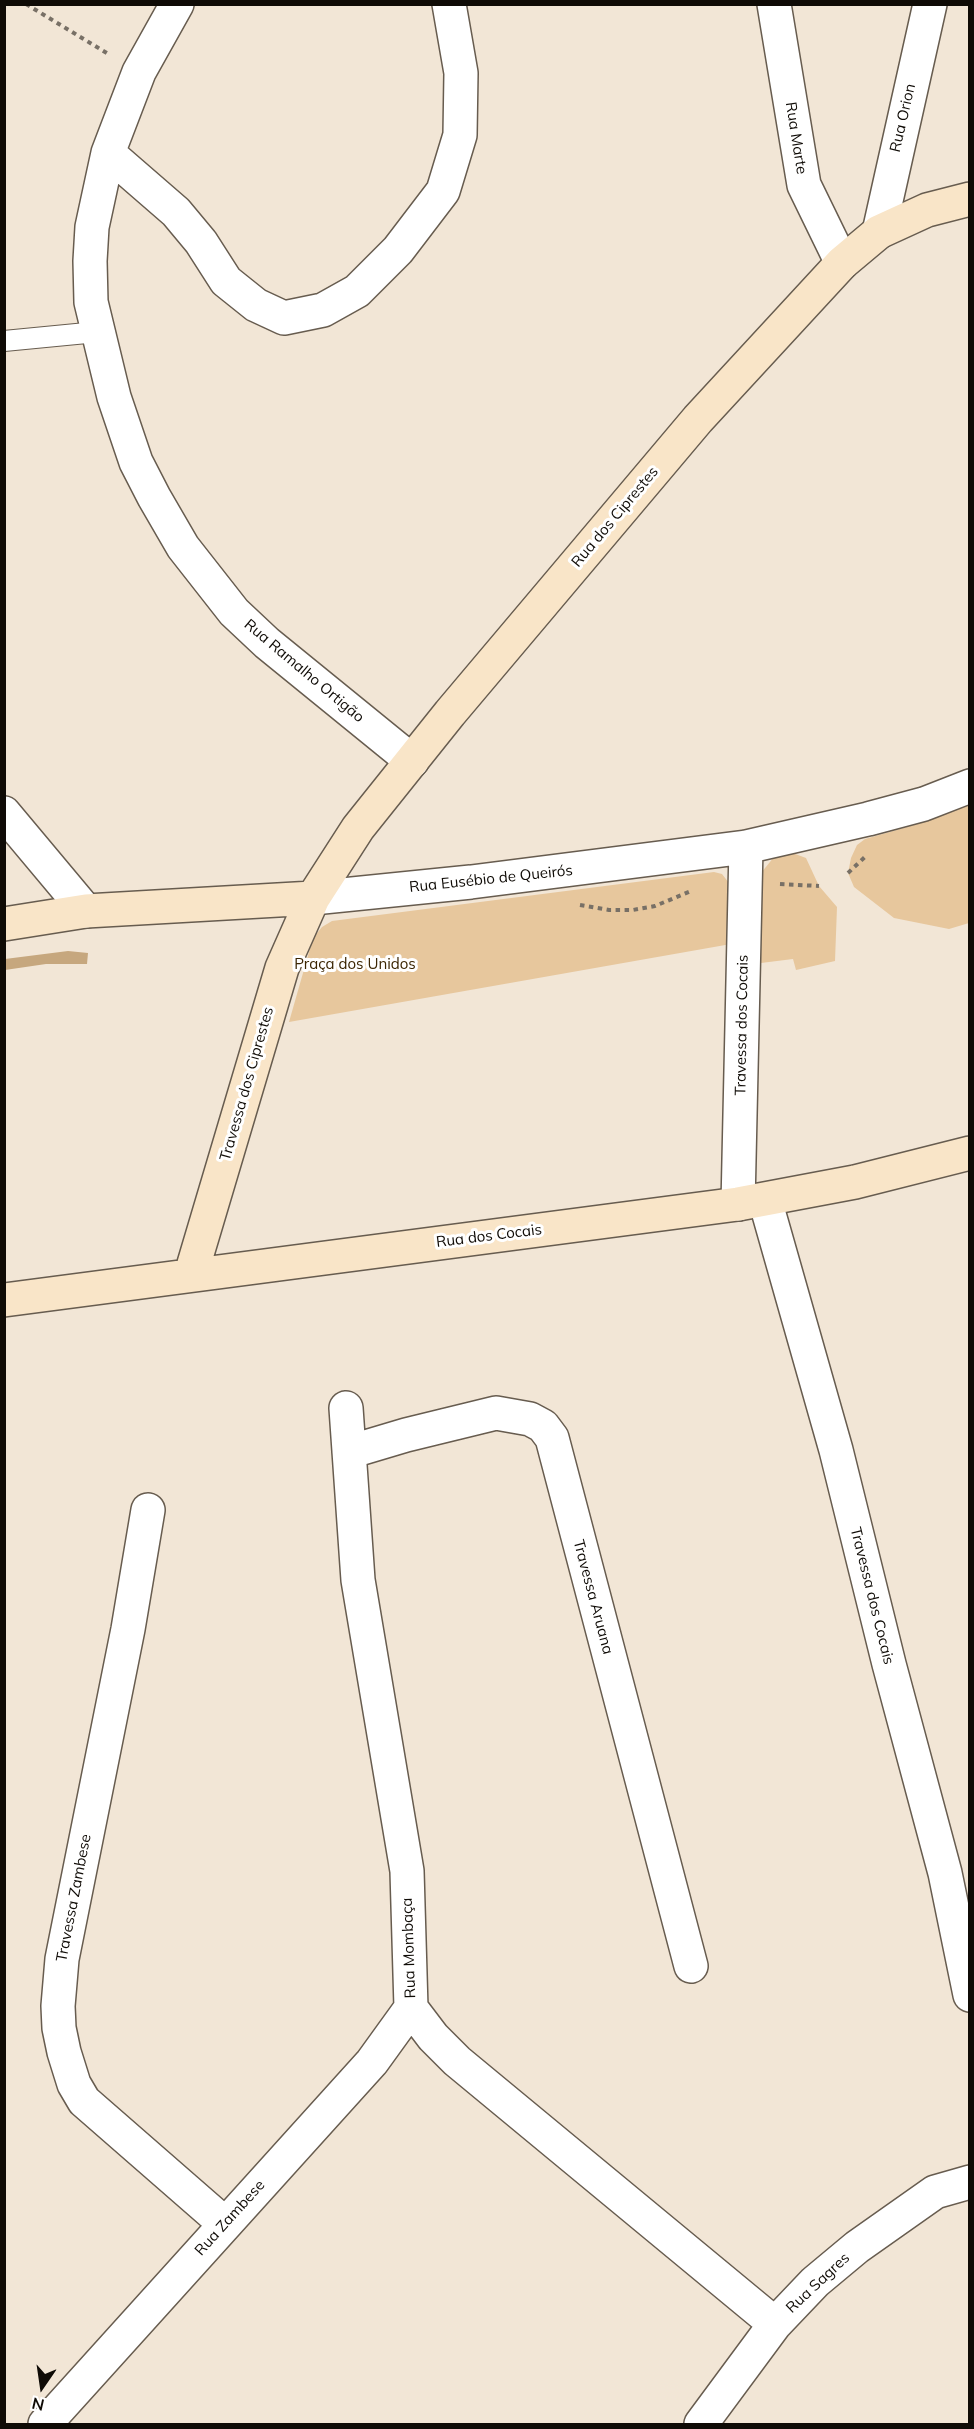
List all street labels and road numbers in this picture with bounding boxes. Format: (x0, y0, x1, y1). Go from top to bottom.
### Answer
street label: Rua Orion (886, 82, 920, 154)
street label: Rua Marte (781, 101, 811, 175)
street label: Rua dos Ciprestes (568, 463, 662, 571)
street label: Rua Ramalho Ortigão (240, 616, 368, 726)
street label: Rua Eusébio de Queirós (408, 861, 574, 897)
street label: Travessa dos Cocais (732, 955, 752, 1095)
street label: Travessa dos Ciprestes (216, 1005, 278, 1163)
street label: Rua dos Cocais (435, 1221, 543, 1251)
street label: Travessa dos Cocais (846, 1526, 898, 1666)
street label: Travessa Aruana (569, 1538, 617, 1656)
street label: Travessa Zambese (53, 1833, 95, 1963)
street label: Rua Mombaça (398, 1897, 420, 1999)
street label: Rua Zambese (191, 2176, 269, 2260)
street label: Rua Sagres (783, 2249, 853, 2317)

